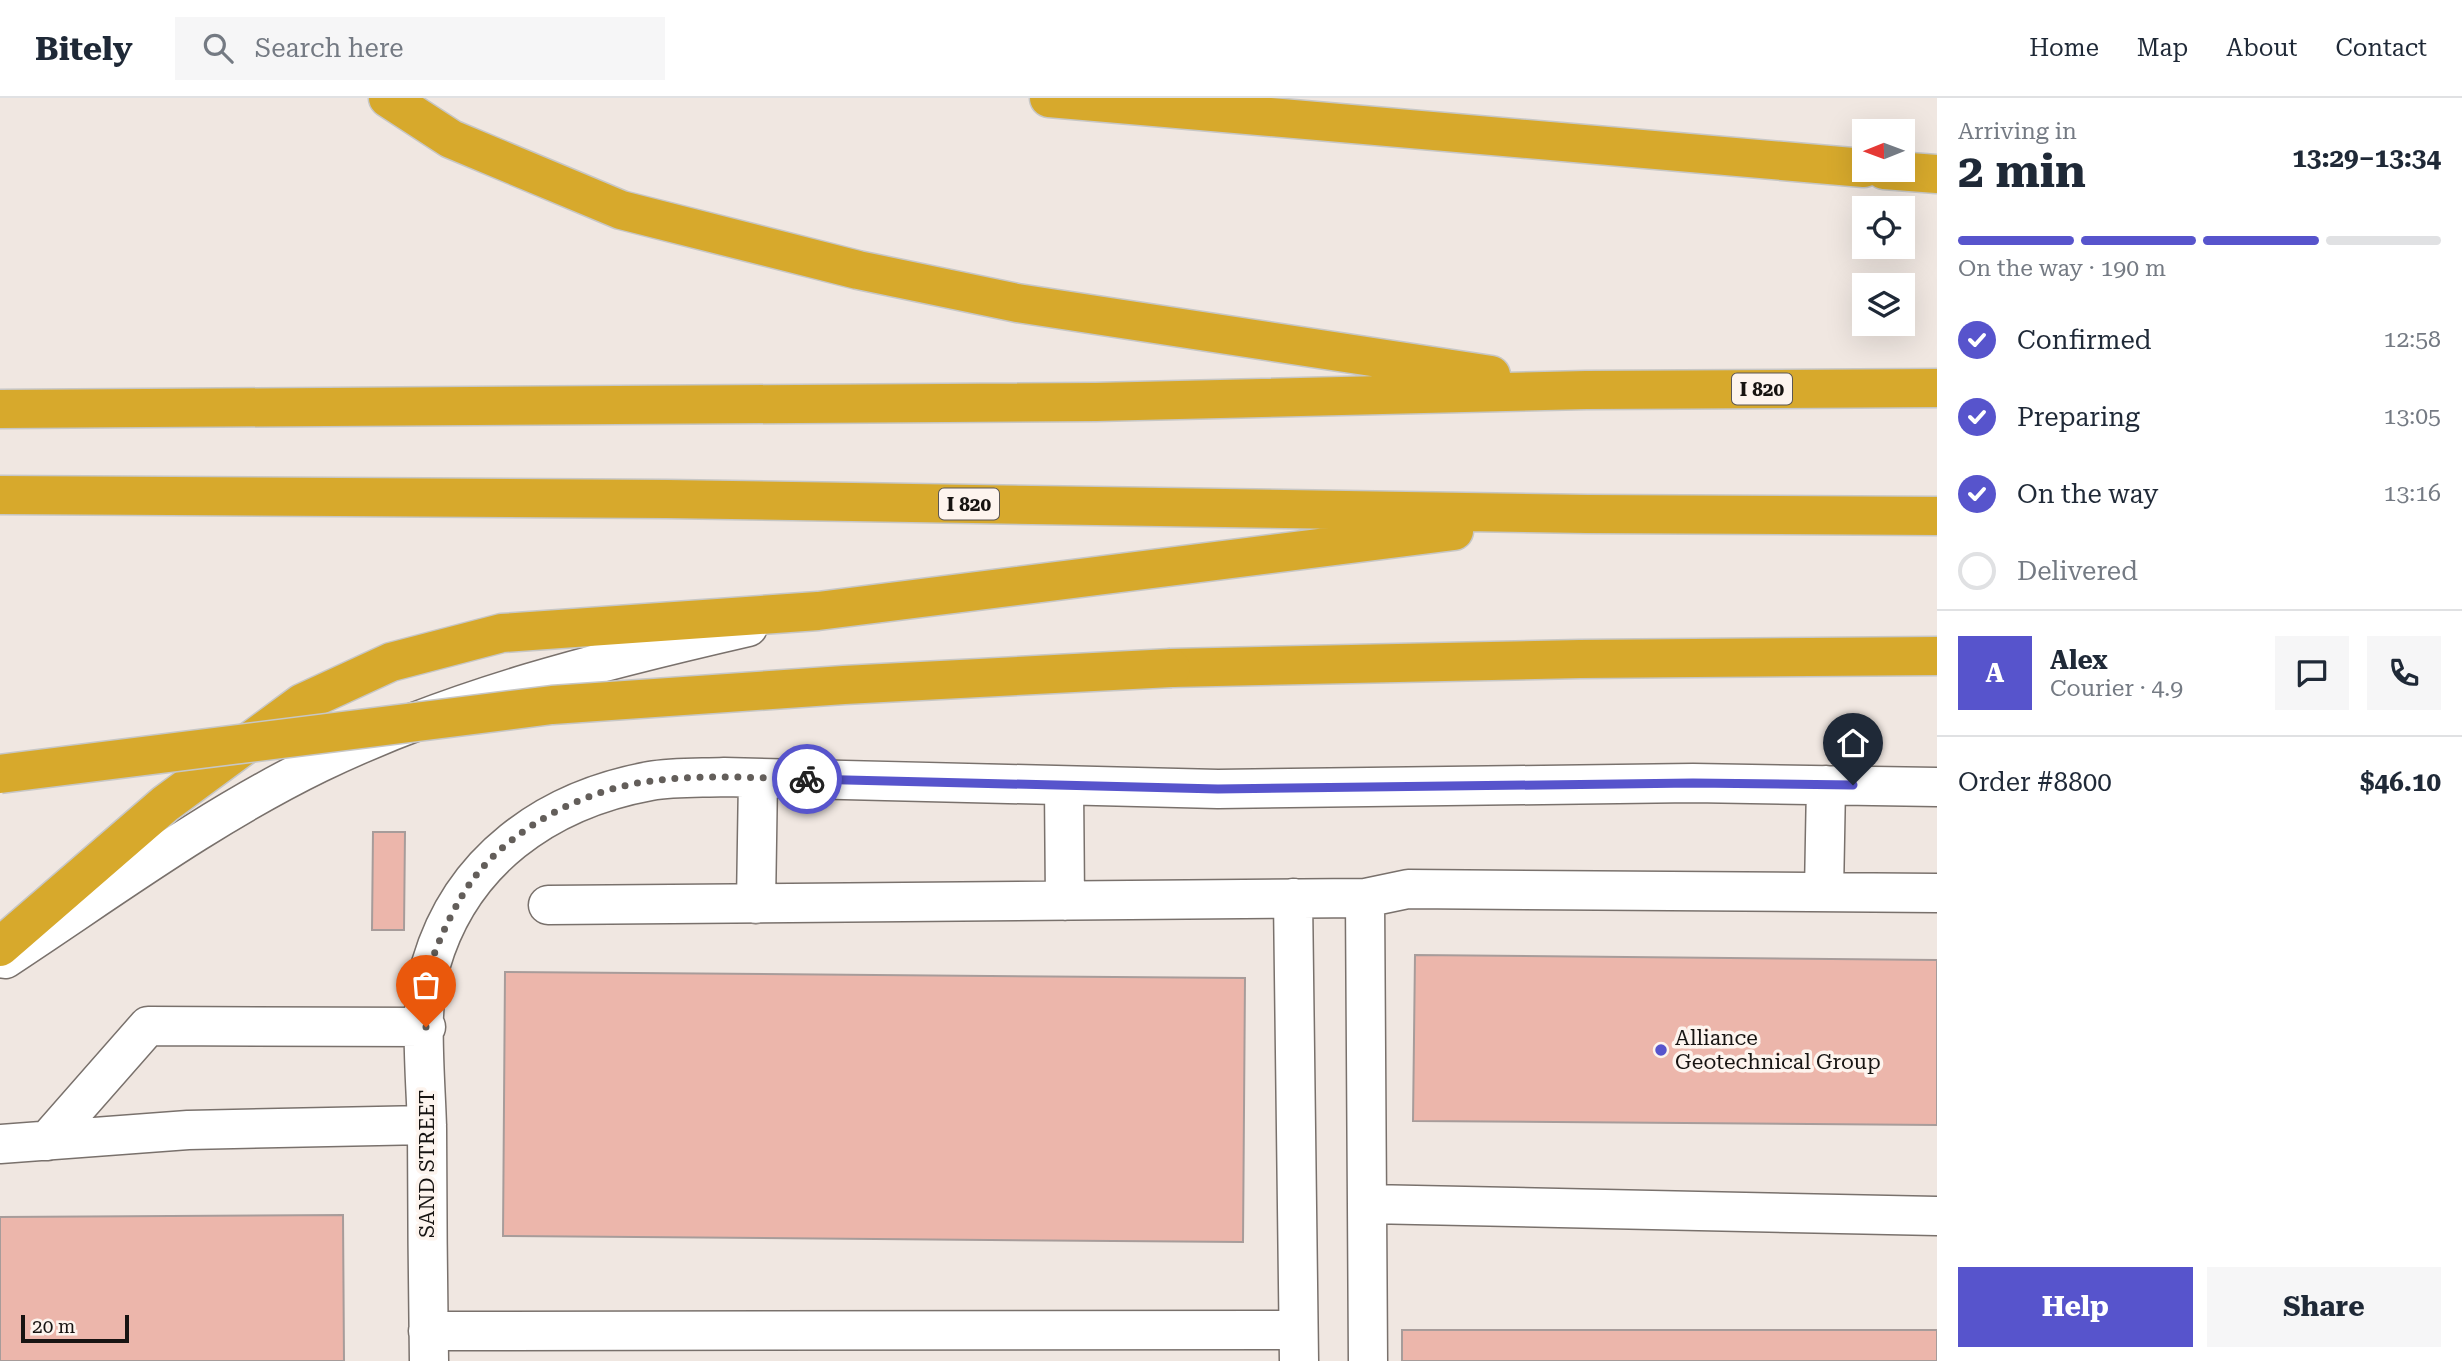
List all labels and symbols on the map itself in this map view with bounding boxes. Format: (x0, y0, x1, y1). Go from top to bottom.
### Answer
north arrow (1852, 119, 1914, 182)
road number: I 820 (1732, 374, 1792, 404)
road number: I 820 (939, 488, 999, 520)
pin (1823, 713, 1883, 785)
courier (772, 744, 842, 814)
pin (396, 955, 456, 1027)
place label: Alliance Geotechnical Group (1675, 1026, 1881, 1074)
marker: Alliance Geotechnical Group (1653, 1042, 1669, 1058)
street label: SAND STREET (415, 1090, 439, 1238)
scale bar (21, 1312, 130, 1344)

